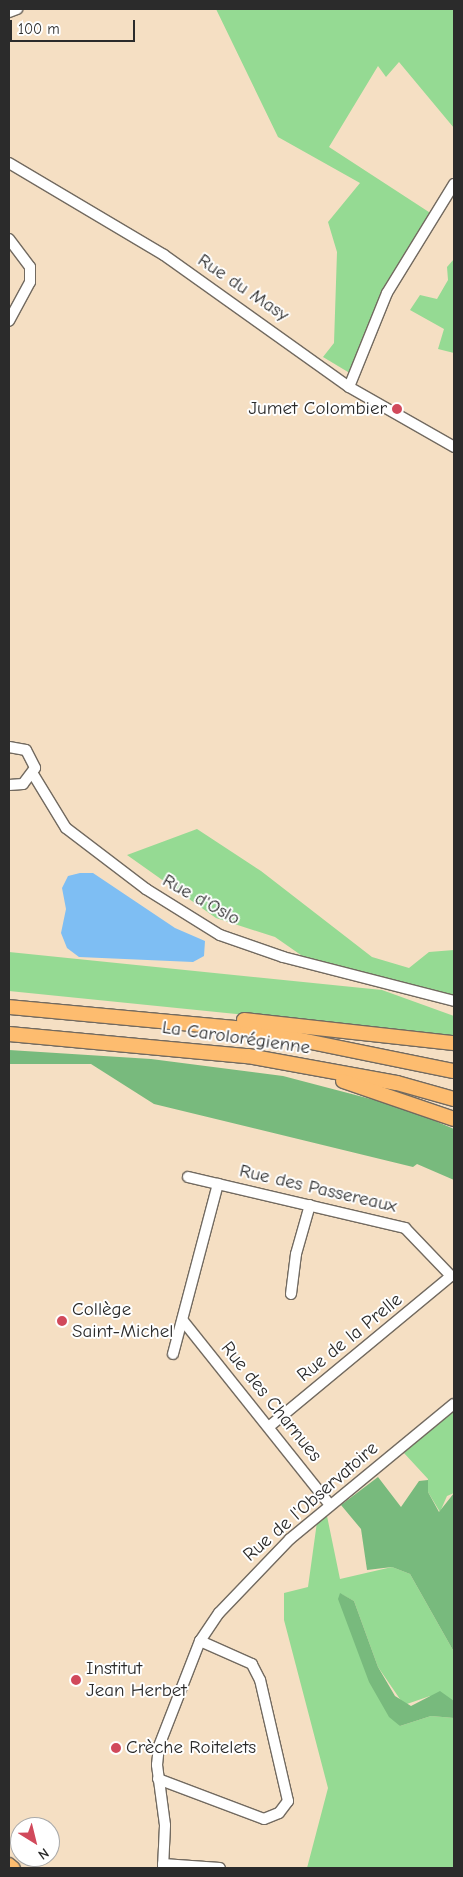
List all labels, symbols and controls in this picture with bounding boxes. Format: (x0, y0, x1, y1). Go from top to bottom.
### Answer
scale bar (12, 10, 138, 42)
text: 100 m (18, 20, 60, 38)
street label: Rue du Masy (193, 249, 293, 327)
place label: Jumet Colombier (248, 398, 387, 420)
marker: Jumet Colombier (391, 403, 403, 415)
street label: Rue d'Oslo (158, 869, 244, 931)
street label: La Carolorégienne (161, 1016, 311, 1060)
street label: Rue des Passereaux (237, 1160, 399, 1218)
street label: Rue de la Prelle (293, 1289, 407, 1387)
place label: Collège Saint-Michel (72, 1299, 173, 1343)
marker: Collège Saint-Michel (56, 1315, 68, 1327)
street label: Rue des Charnues (216, 1337, 326, 1467)
street label: Rue de l'Observatoire (239, 1437, 383, 1567)
place label: Institut Jean Herbet (86, 1658, 187, 1702)
marker: Institut Jean Herbet (70, 1674, 82, 1686)
place label: Crèche Roitelets (126, 1737, 256, 1759)
marker: Crèche Roitelets (110, 1742, 122, 1754)
north arrow (10, 1817, 60, 1867)
text: N (35, 1844, 52, 1863)

